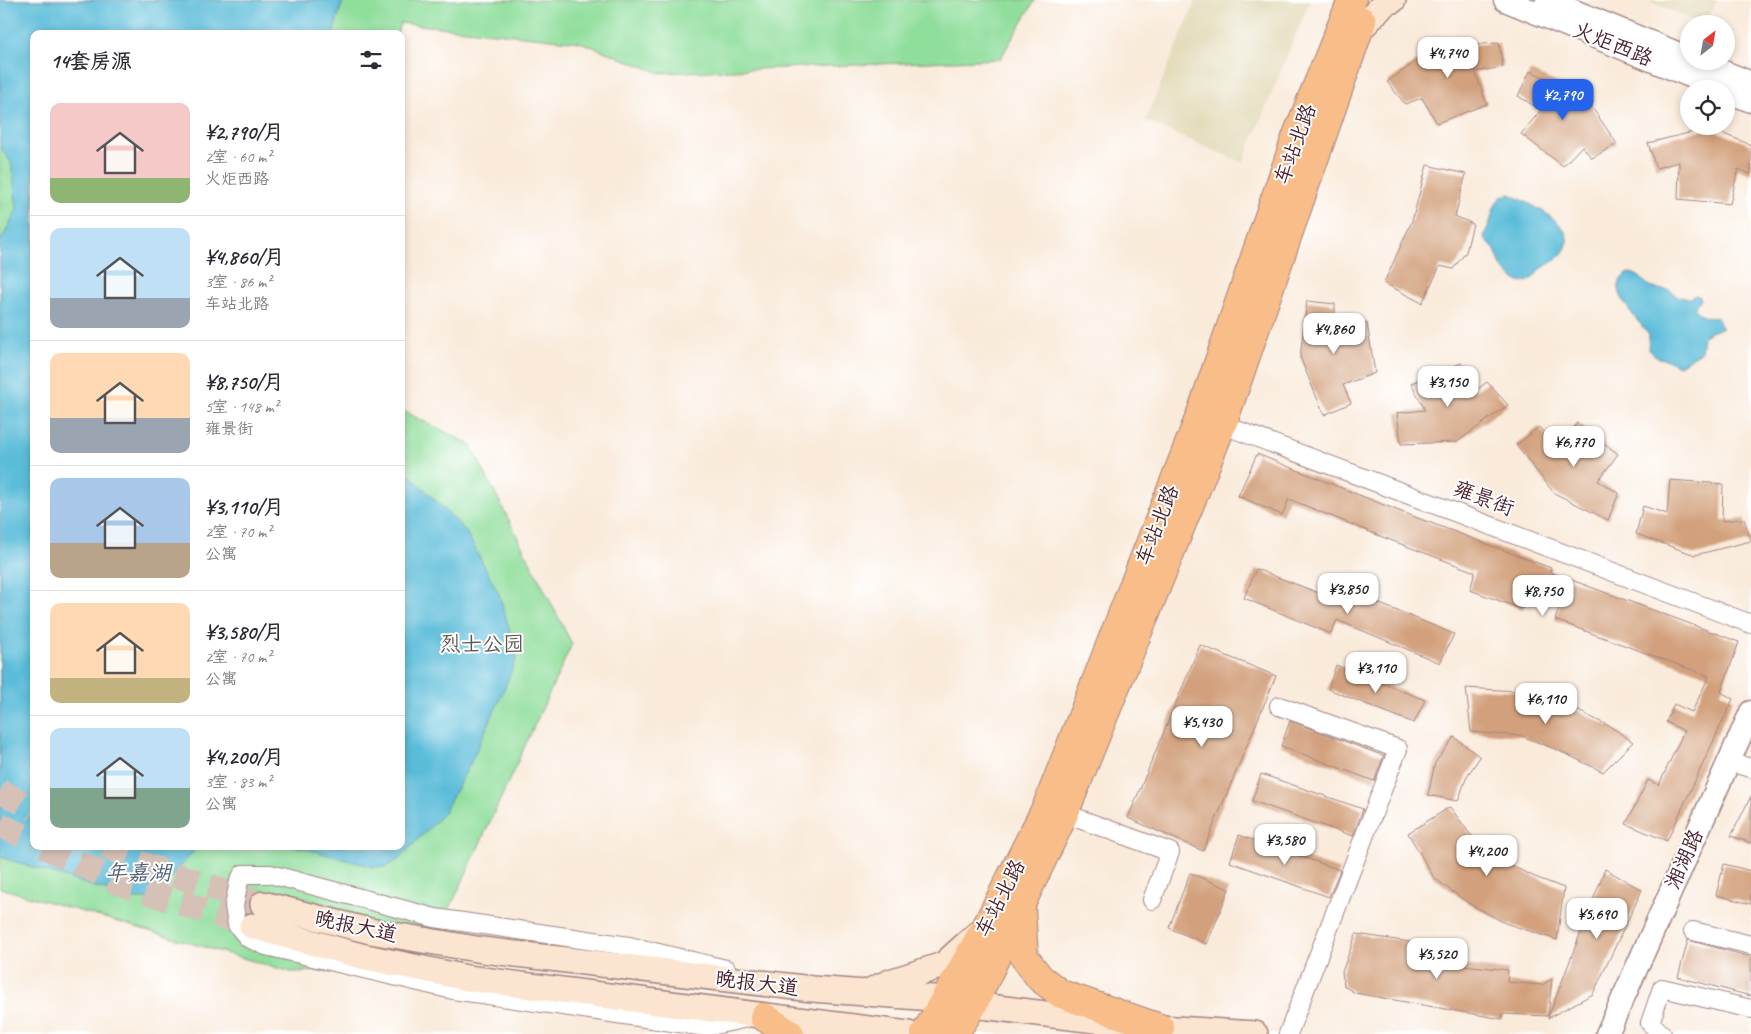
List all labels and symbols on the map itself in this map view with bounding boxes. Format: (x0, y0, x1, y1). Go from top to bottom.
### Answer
north arrow (1680, 15, 1735, 70)
street label: 火炬西路 (1569, 16, 1657, 72)
pin: ¥4,740 (1407, 36, 1489, 79)
pin: ¥2,790 (1522, 78, 1604, 121)
street label: 车站北路 (1268, 100, 1322, 188)
pin: ¥4,860 (1293, 312, 1375, 355)
pin: ¥3,150 (1407, 366, 1489, 408)
pin: ¥6,770 (1533, 426, 1615, 468)
street label: 雍景街 (1450, 475, 1518, 521)
street label: 车站北路 (1130, 481, 1184, 569)
pin: ¥3,850 (1307, 572, 1389, 615)
pin: ¥8,750 (1502, 574, 1584, 617)
park label: 烈士公园 (440, 631, 524, 657)
pin: ¥3,110 (1335, 652, 1417, 694)
pin: ¥6,110 (1505, 682, 1587, 725)
pin: ¥5,430 (1161, 706, 1243, 748)
pin: ¥3,580 (1244, 824, 1326, 866)
street label: 湘湖路 (1659, 825, 1709, 893)
pin: ¥4,200 (1446, 834, 1528, 877)
street label: 车站北路 (969, 855, 1031, 941)
water label: 年嘉湖 (105, 859, 173, 887)
pin: ¥5,690 (1556, 898, 1638, 940)
street label: 晚报大道 (312, 905, 400, 947)
pin: ¥5,520 (1396, 938, 1478, 980)
street label: 晚报大道 (714, 965, 800, 1001)

